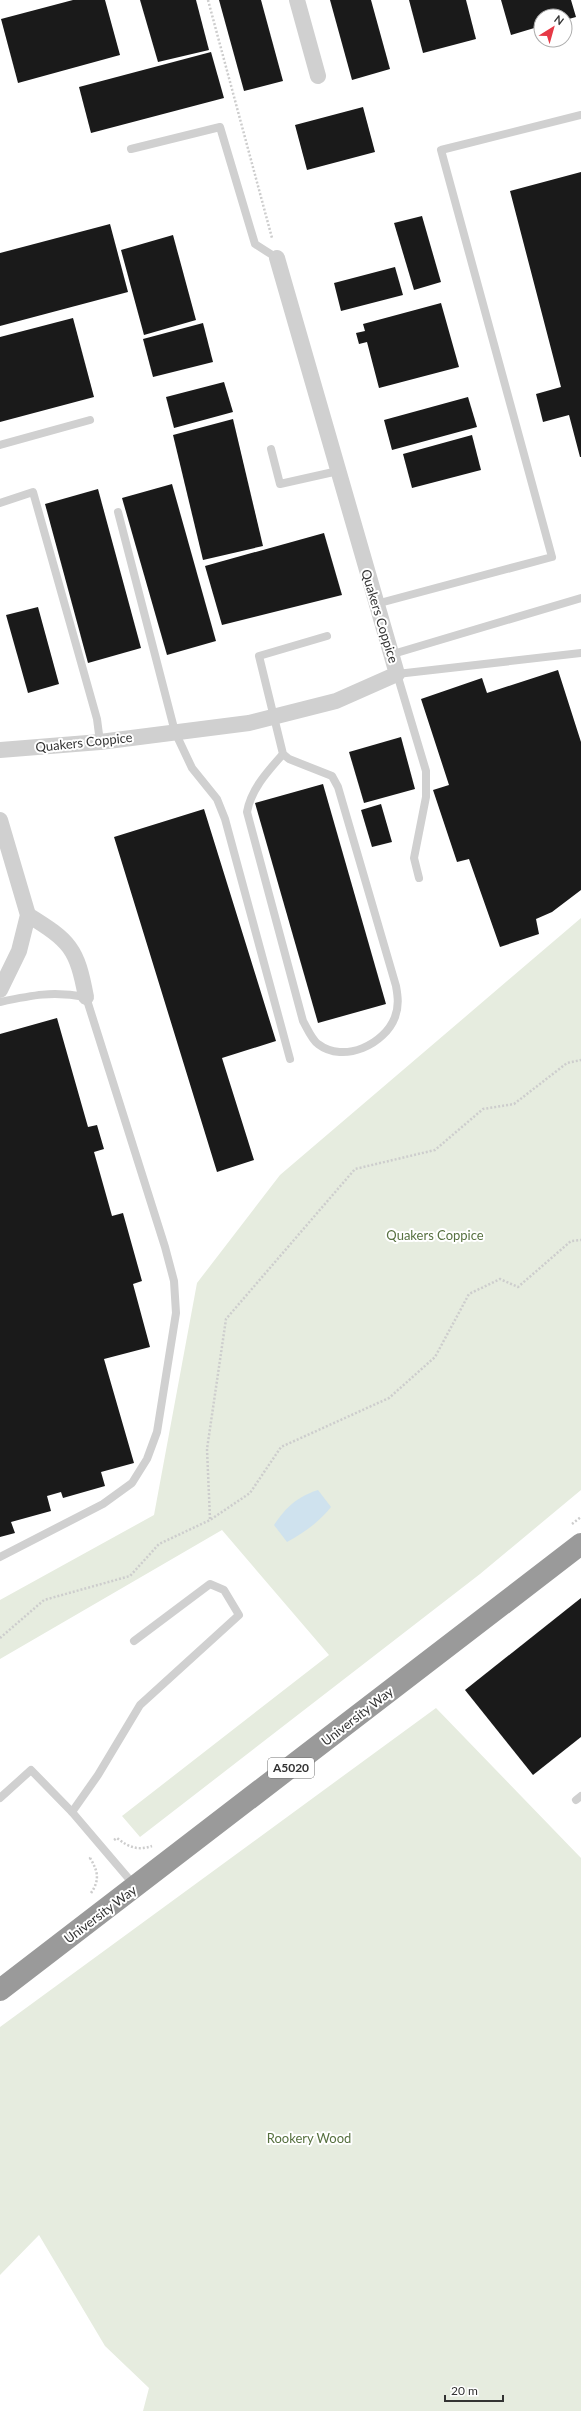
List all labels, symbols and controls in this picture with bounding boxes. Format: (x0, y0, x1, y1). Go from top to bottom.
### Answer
north arrow (533, 8, 573, 48)
text: N (552, 12, 567, 27)
street label: Quakers Coppice (358, 567, 402, 665)
street label: Quakers Coppice (35, 729, 133, 755)
park label: Quakers Coppice (386, 1227, 484, 1243)
street label: University Way (318, 1683, 396, 1749)
road number: A5020 (268, 1758, 314, 1778)
street label: University Way (61, 1881, 140, 1946)
park label: Rookery Wood (267, 2130, 351, 2146)
scale bar (445, 2377, 503, 2403)
text: 20 m (451, 2383, 478, 2398)

